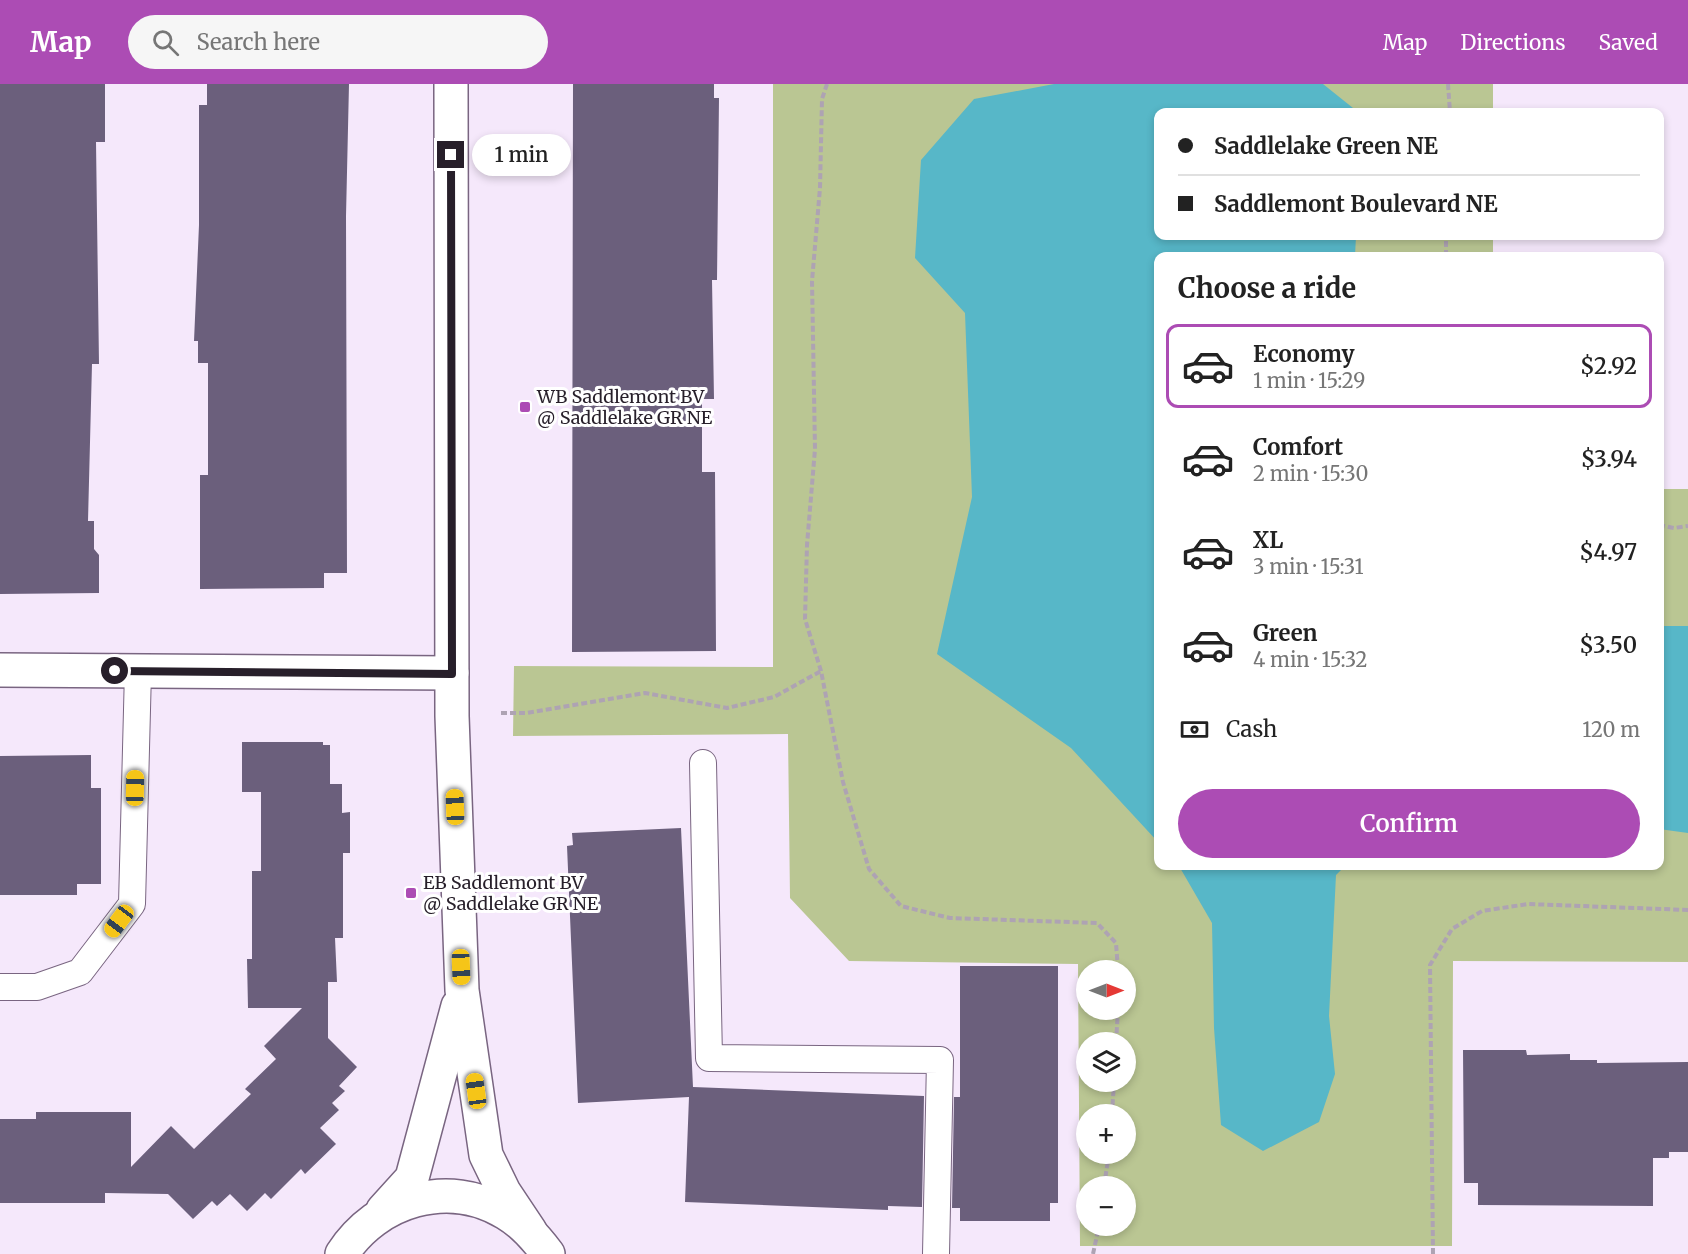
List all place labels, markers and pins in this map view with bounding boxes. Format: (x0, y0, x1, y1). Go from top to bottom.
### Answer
place label: WB Saddlemont BV @ Saddlelake GR NE (536, 385, 713, 429)
marker: WB Saddlemont BV @ Saddlelake GR NE (518, 400, 532, 414)
place label: EB Saddlemont BV @ Saddlelake GR NE (423, 871, 599, 915)
marker: EB Saddlemont BV @ Saddlelake GR NE (404, 886, 418, 900)

